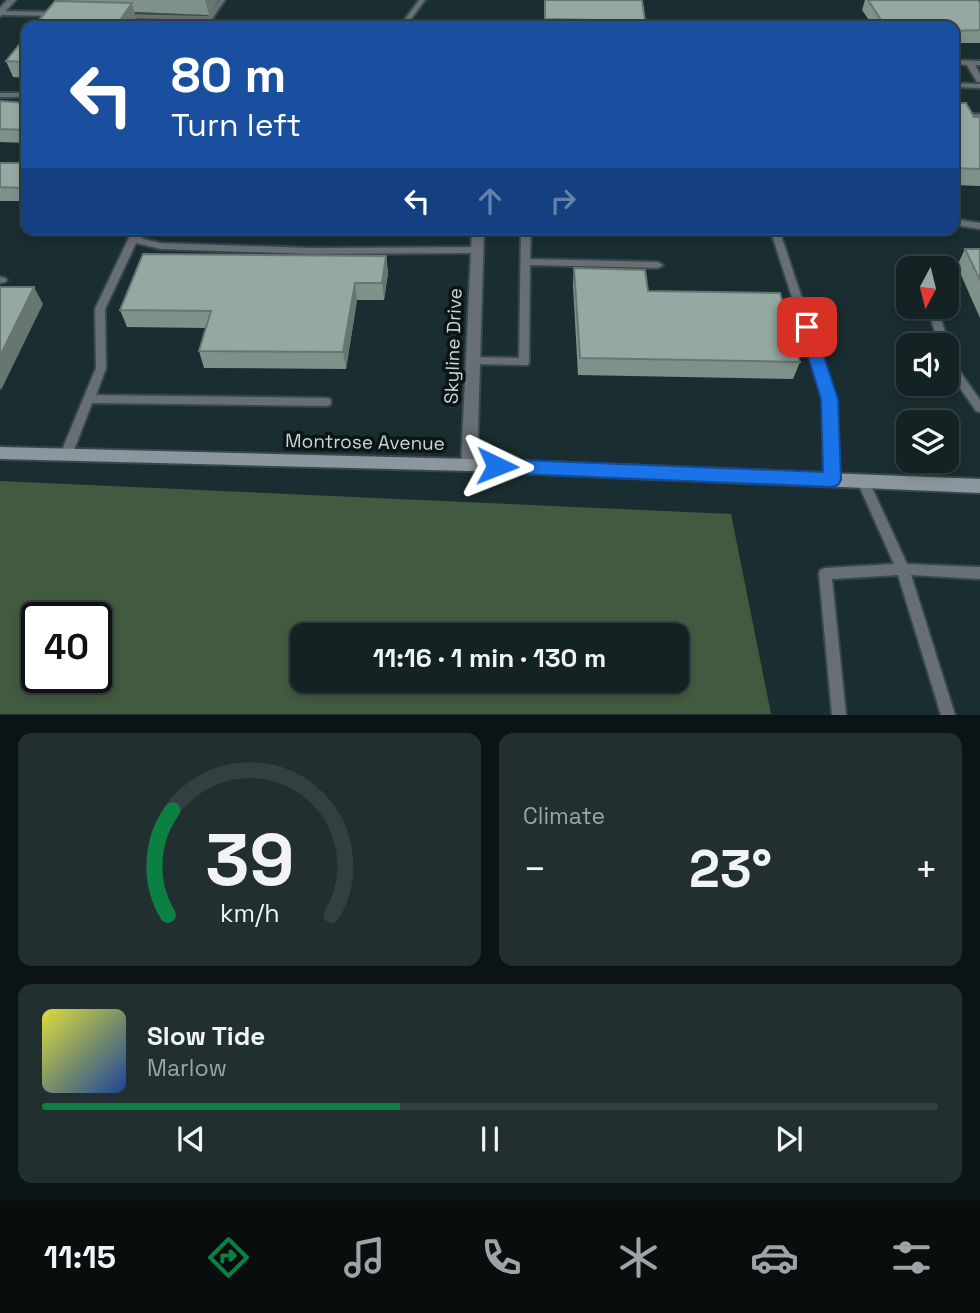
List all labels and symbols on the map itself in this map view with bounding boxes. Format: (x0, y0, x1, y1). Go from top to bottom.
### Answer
north arrow (896, 256, 959, 318)
street label: Skyline Drive (438, 288, 468, 404)
pin (777, 297, 837, 357)
street label: Montrose Avenue (285, 428, 445, 456)
position arrow (460, 429, 534, 503)
speed limit sign: 40 (21, 602, 112, 693)

